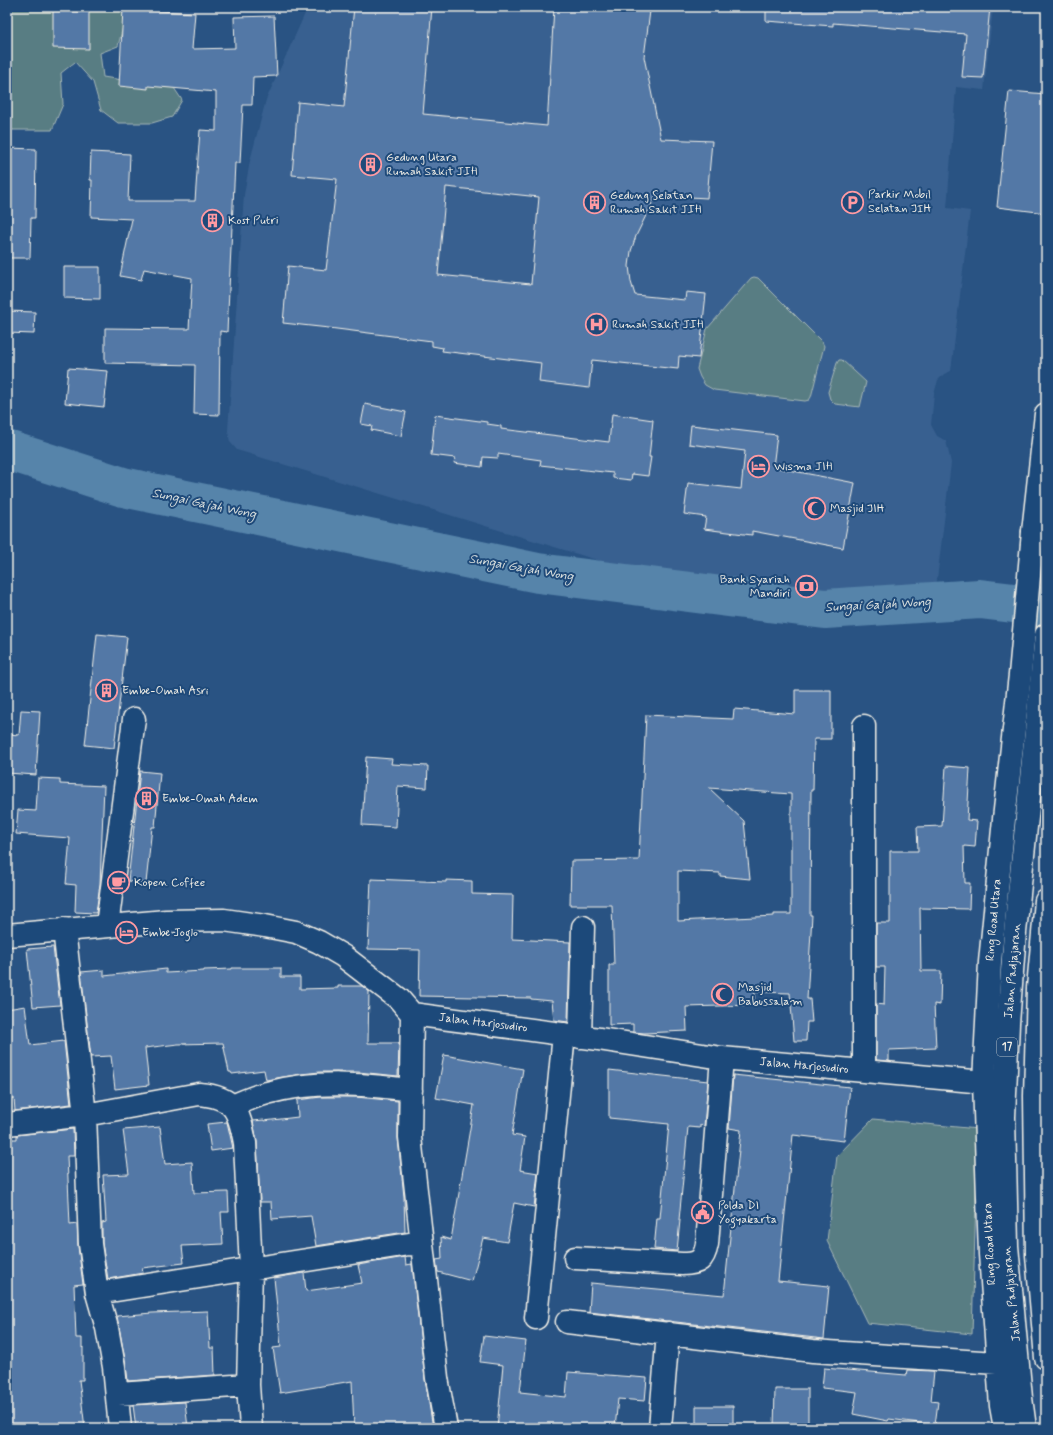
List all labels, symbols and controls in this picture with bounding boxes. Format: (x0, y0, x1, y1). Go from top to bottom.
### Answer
place label: Gedung Utara Rumah Sakit JIH (386, 150, 478, 180)
building icon: Gedung Utara Rumah Sakit JIH (358, 152, 384, 178)
place label: Parkir Mobil Selatan JIH (868, 187, 931, 217)
place label: Gedung Selatan Rumah Sakit JIH (610, 188, 702, 218)
parking icon: Parkir Mobil Selatan JIH (840, 189, 866, 215)
building icon: Gedung Selatan Rumah Sakit JIH (582, 190, 608, 216)
building icon: Kost Putri (200, 208, 226, 234)
place label: Kost Putri (228, 213, 279, 229)
hospital icon: Rumah Sakit JIH (583, 312, 609, 338)
place label: Rumah Sakit JIH (612, 317, 704, 333)
hotel icon: Wisma JIH (745, 454, 771, 480)
place label: Wisma JIH (774, 459, 833, 475)
water label: Sungai Gajah Wong (150, 485, 259, 525)
mosque icon: Masjid JIH (801, 496, 827, 522)
place label: Masjid JIH (830, 501, 885, 517)
water label: Sungai Gajah Wong (467, 550, 576, 587)
place label: Bank Syariah Mandiri (720, 572, 790, 602)
bank icon: Bank Syariah Mandiri (793, 574, 819, 600)
water label: Sungai Gajah Wong (825, 594, 933, 617)
building icon: Embe-Omah Asri (93, 678, 119, 704)
place label: Embe-Omah Asri (122, 683, 209, 699)
building icon: Embe-Omah Adem (134, 786, 160, 812)
place label: Embe-Omah Adem (162, 791, 258, 807)
cafe icon: Kopen Coffee (106, 870, 132, 896)
place label: Kopen Coffee (134, 875, 205, 891)
street label: Ring Road Utara (982, 878, 1006, 962)
hotel icon: Embe Joglo (114, 920, 140, 946)
street label: Jalan Padjajaran (1001, 922, 1025, 1019)
place label: Embe Joglo (142, 925, 198, 942)
place label: Masjid Babussalam (738, 980, 803, 1010)
mosque icon: Masjid Babussalam (710, 982, 736, 1008)
street label: Jalan Harjosudiro (438, 1010, 529, 1036)
road number: 17 (997, 1038, 1017, 1056)
street label: Jalan Harjosudiro (759, 1054, 850, 1078)
place label: Polda DI Yogyakarta (718, 1198, 777, 1229)
public building icon: Polda DI Yogyakarta (689, 1200, 715, 1226)
street label: Ring Road Utara (980, 1202, 1000, 1286)
street label: Jalan Padjajaran (999, 1245, 1025, 1342)

